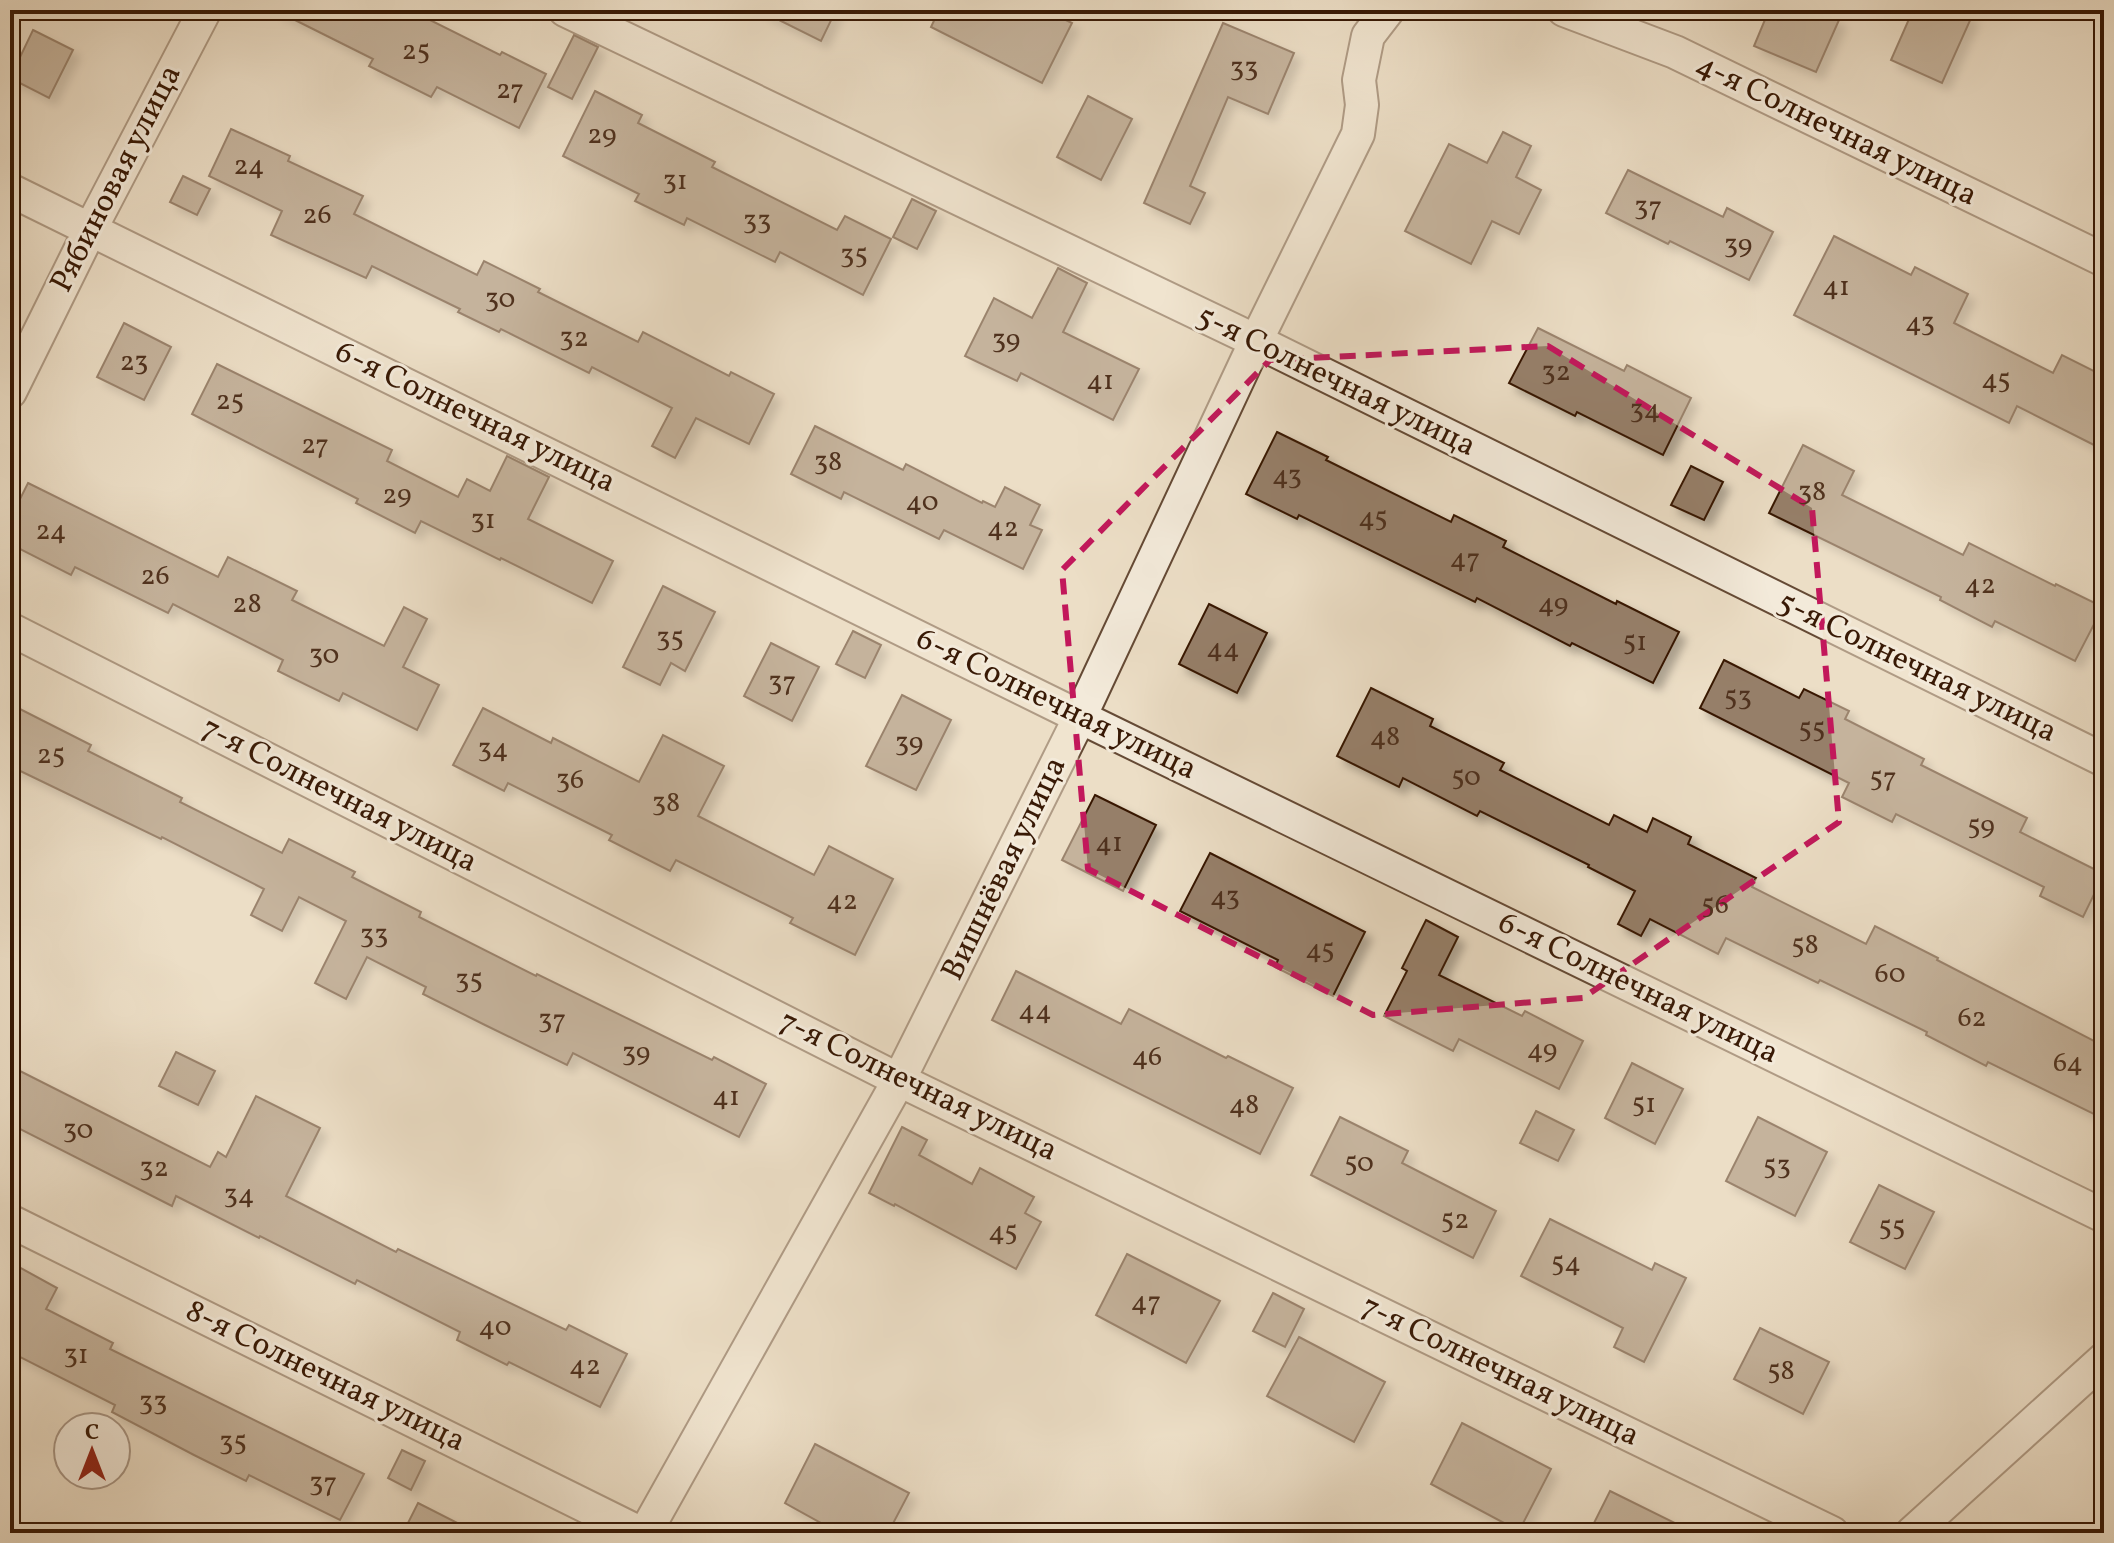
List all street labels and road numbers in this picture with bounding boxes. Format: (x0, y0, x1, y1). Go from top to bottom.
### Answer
street label: 4-я Солнечная улица (1688, 44, 1984, 218)
street label: Рябиновая улица (41, 58, 193, 300)
street label: 5-я Солнечная улица (1189, 295, 1483, 469)
street label: 6-я Солнечная улица (327, 331, 623, 505)
street label: 5-я Солнечная улица (1770, 581, 2064, 755)
street label: 6-я Солнечная улица (908, 618, 1204, 792)
street label: 7-я Солнечная улица (193, 707, 485, 885)
street label: Вишнёвая улица (932, 750, 1078, 988)
street label: 6-я Солнечная улица (1490, 902, 1786, 1076)
street label: 7-я Солнечная улица (771, 1000, 1065, 1174)
street label: 7-я Солнечная улица (1353, 1285, 1647, 1459)
street label: 8-я Солнечная улица (178, 1290, 472, 1464)

